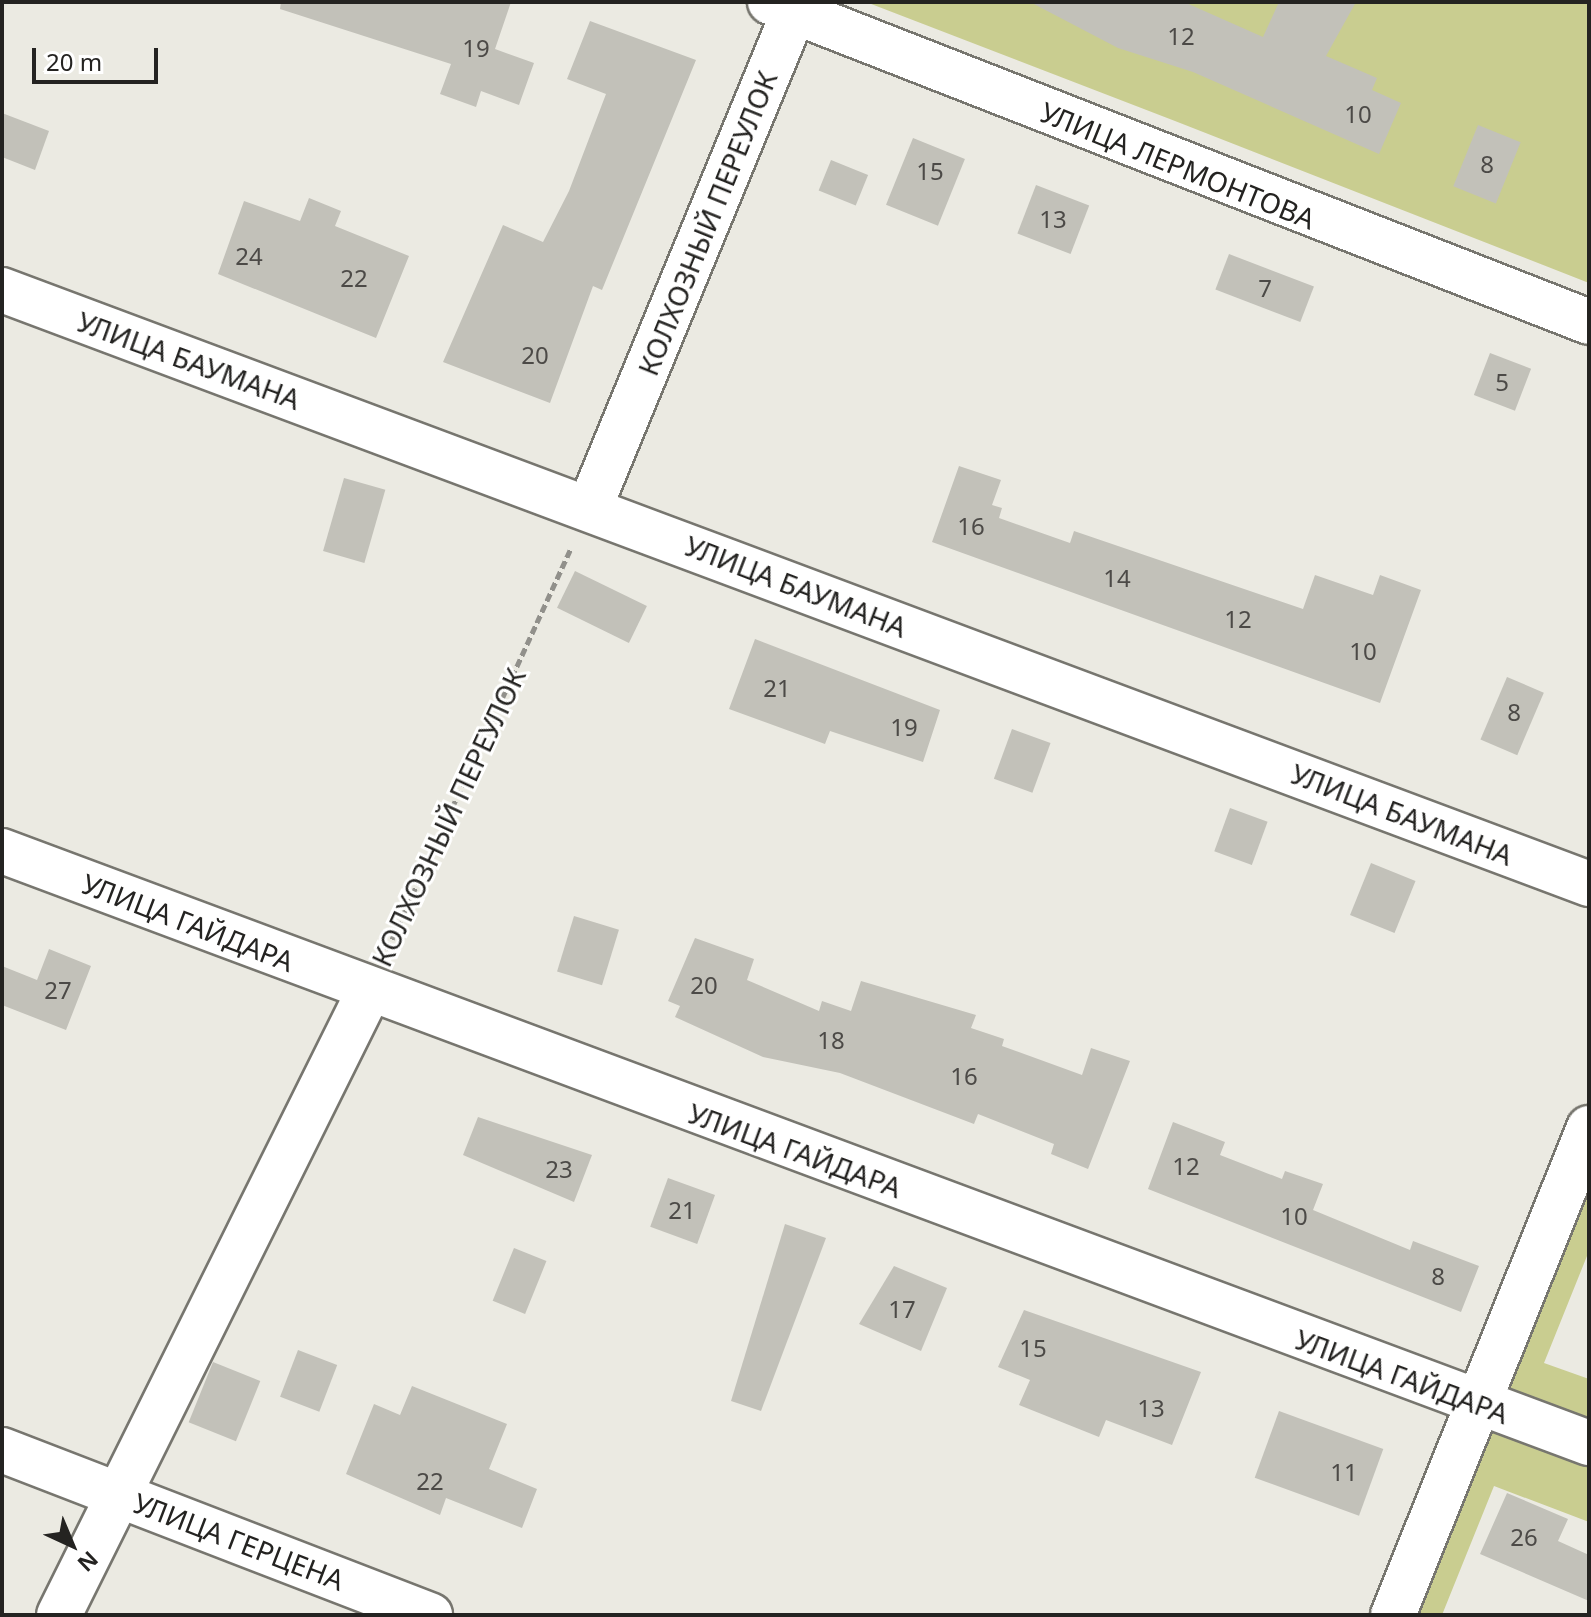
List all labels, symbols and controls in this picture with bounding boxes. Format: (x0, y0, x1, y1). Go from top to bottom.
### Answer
house number: 12 (1167, 22, 1195, 50)
scale bar (36, 32, 162, 82)
house number: 19 (462, 34, 490, 62)
text: 20 m (46, 45, 102, 78)
street label: КОЛХОЗНЫЙ ПЕРЕУЛОК (630, 66, 784, 380)
street label: УЛИЦА ЛЕРМОНТОВА (1036, 94, 1320, 236)
house number: 10 (1344, 100, 1372, 128)
house number: 8 (1480, 150, 1494, 178)
house number: 15 (916, 157, 944, 185)
house number: 13 (1039, 205, 1067, 233)
house number: 24 (235, 242, 263, 270)
house number: 22 (340, 264, 368, 292)
house number: 7 (1258, 274, 1272, 302)
street label: УЛИЦА БАУМАНА (73, 304, 305, 416)
house number: 20 (521, 341, 549, 369)
house number: 5 (1495, 368, 1509, 396)
house number: 16 (957, 512, 985, 540)
street label: УЛИЦА БАУМАНА (680, 528, 912, 644)
house number: 14 (1103, 564, 1131, 592)
house number: 12 (1224, 605, 1252, 633)
house number: 10 (1349, 637, 1377, 665)
street label: КОЛХОЗНЫЙ ПЕРЕУЛОК (364, 662, 532, 972)
house number: 21 (763, 674, 791, 702)
house number: 8 (1507, 698, 1521, 726)
house number: 19 (890, 713, 918, 741)
street label: УЛИЦА БАУМАНА (1286, 756, 1518, 872)
street label: УЛИЦА ГАЙДАРА (77, 866, 299, 978)
house number: 20 (690, 971, 718, 999)
house number: 27 (44, 976, 72, 1004)
house number: 18 (817, 1026, 845, 1054)
house number: 16 (950, 1062, 978, 1090)
street label: УЛИЦА ГАЙДАРА (684, 1096, 906, 1204)
house number: 12 (1172, 1152, 1200, 1180)
house number: 23 (545, 1155, 573, 1183)
house number: 21 (668, 1196, 696, 1224)
house number: 10 (1280, 1202, 1308, 1230)
house number: 8 (1431, 1262, 1445, 1290)
house number: 17 (888, 1295, 916, 1323)
street label: УЛИЦА ГАЙДАРА (1291, 1322, 1513, 1430)
house number: 15 (1019, 1334, 1047, 1362)
house number: 13 (1137, 1394, 1165, 1422)
house number: 11 (1330, 1458, 1358, 1486)
house number: 22 (416, 1467, 444, 1495)
street label: УЛИЦА ГЕРЦЕНА (129, 1485, 349, 1597)
north arrow (32, 1505, 112, 1585)
house number: 26 (1510, 1523, 1538, 1551)
text: N (72, 1545, 106, 1579)

